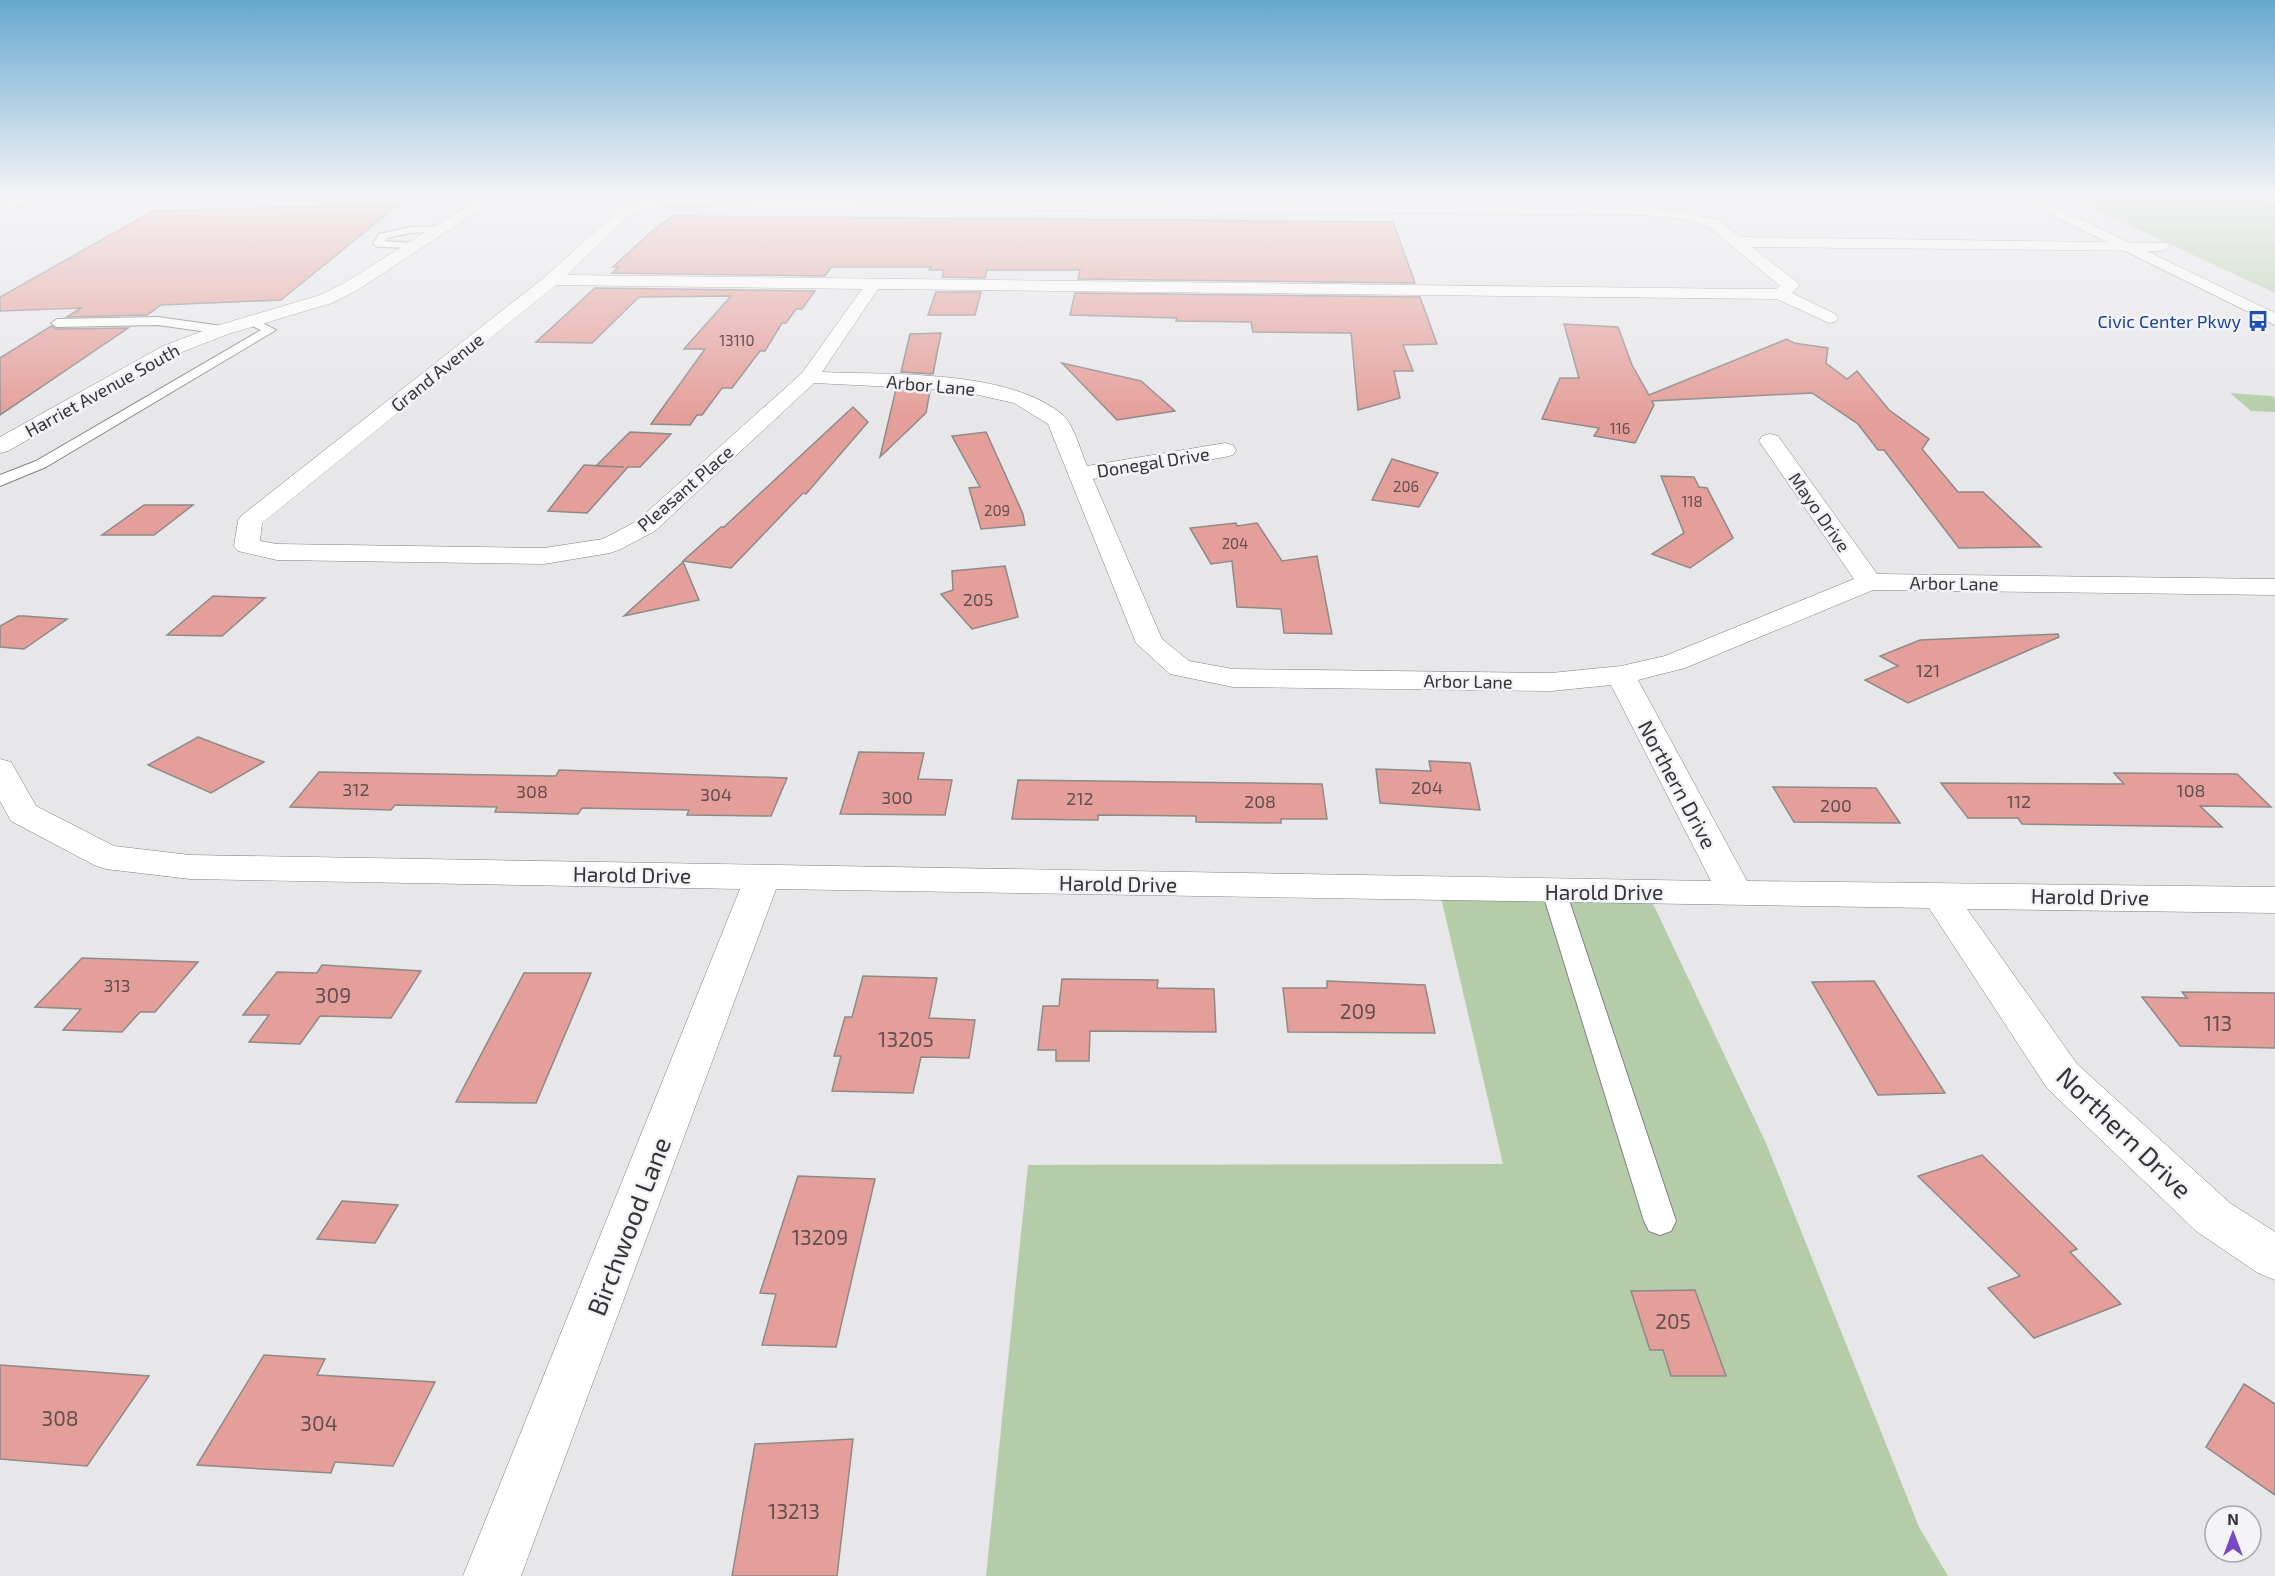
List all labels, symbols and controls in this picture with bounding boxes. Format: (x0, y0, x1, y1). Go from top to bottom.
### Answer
bus stop icon: Civic Center Pkwy (2246, 309, 2270, 333)
place label: Civic Center Pkwy (2098, 310, 2241, 332)
street label: Grand Avenue (386, 328, 488, 416)
house number: 13110 (719, 331, 755, 349)
street label: Harriet Avenue South (21, 338, 183, 442)
street label: Arbor Lane (886, 370, 976, 400)
house number: 116 (1610, 419, 1630, 437)
street label: Pleasant Place (632, 440, 738, 536)
street label: Donegal Drive (1095, 442, 1211, 482)
street label: Mayo Drive (1785, 468, 1855, 556)
house number: 206 (1393, 477, 1419, 495)
house number: 118 (1681, 492, 1703, 510)
house number: 209 (984, 501, 1010, 519)
house number: 204 (1222, 534, 1248, 552)
street label: Arbor Lane (1909, 571, 1999, 595)
house number: 205 (963, 588, 993, 610)
house number: 121 (1916, 659, 1940, 681)
street label: Arbor Lane (1423, 669, 1513, 693)
street label: Northern Drive (1634, 716, 1722, 852)
house number: 204 (1411, 776, 1443, 798)
house number: 312 (342, 778, 370, 800)
house number: 108 (2177, 779, 2205, 801)
house number: 308 (516, 780, 548, 802)
house number: 304 (700, 783, 732, 805)
house number: 300 (881, 786, 913, 808)
house number: 212 (1066, 787, 1094, 809)
house number: 208 (1244, 790, 1276, 812)
house number: 112 (2007, 790, 2031, 812)
house number: 200 (1820, 794, 1852, 816)
street label: Harold Drive (573, 860, 691, 888)
street label: Harold Drive (1059, 869, 1177, 897)
street label: Harold Drive (1545, 879, 1663, 904)
street label: Harold Drive (2031, 882, 2149, 910)
house number: 313 (103, 974, 131, 996)
house number: 309 (315, 982, 351, 1007)
house number: 209 (1340, 998, 1376, 1023)
house number: 113 (2204, 1010, 2232, 1035)
house number: 13205 (878, 1026, 934, 1051)
street label: Northern Drive (2051, 1060, 2199, 1204)
street label: Birchwood Lane (580, 1132, 676, 1320)
house number: 13209 (792, 1224, 848, 1249)
house number: 205 (1655, 1308, 1691, 1333)
house number: 308 (41, 1405, 79, 1430)
house number: 304 (300, 1410, 338, 1435)
house number: 13213 (768, 1498, 820, 1523)
north arrow (2203, 1504, 2263, 1564)
text: N (2227, 1509, 2239, 1528)

